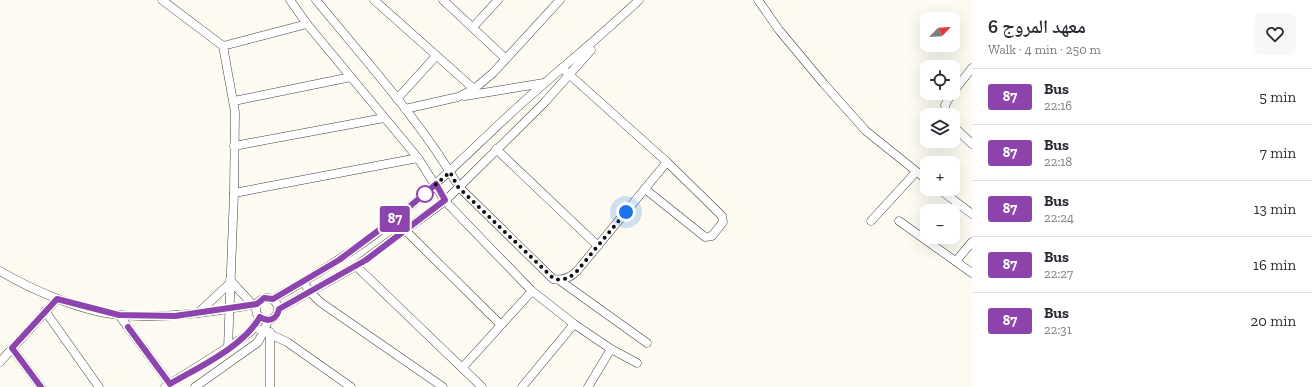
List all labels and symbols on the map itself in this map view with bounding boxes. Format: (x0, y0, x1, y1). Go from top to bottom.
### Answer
north arrow (920, 12, 960, 52)
unlabelled marker (416, 185, 434, 203)
your location (616, 202, 636, 222)
line badge: 87 (377, 206, 413, 232)

